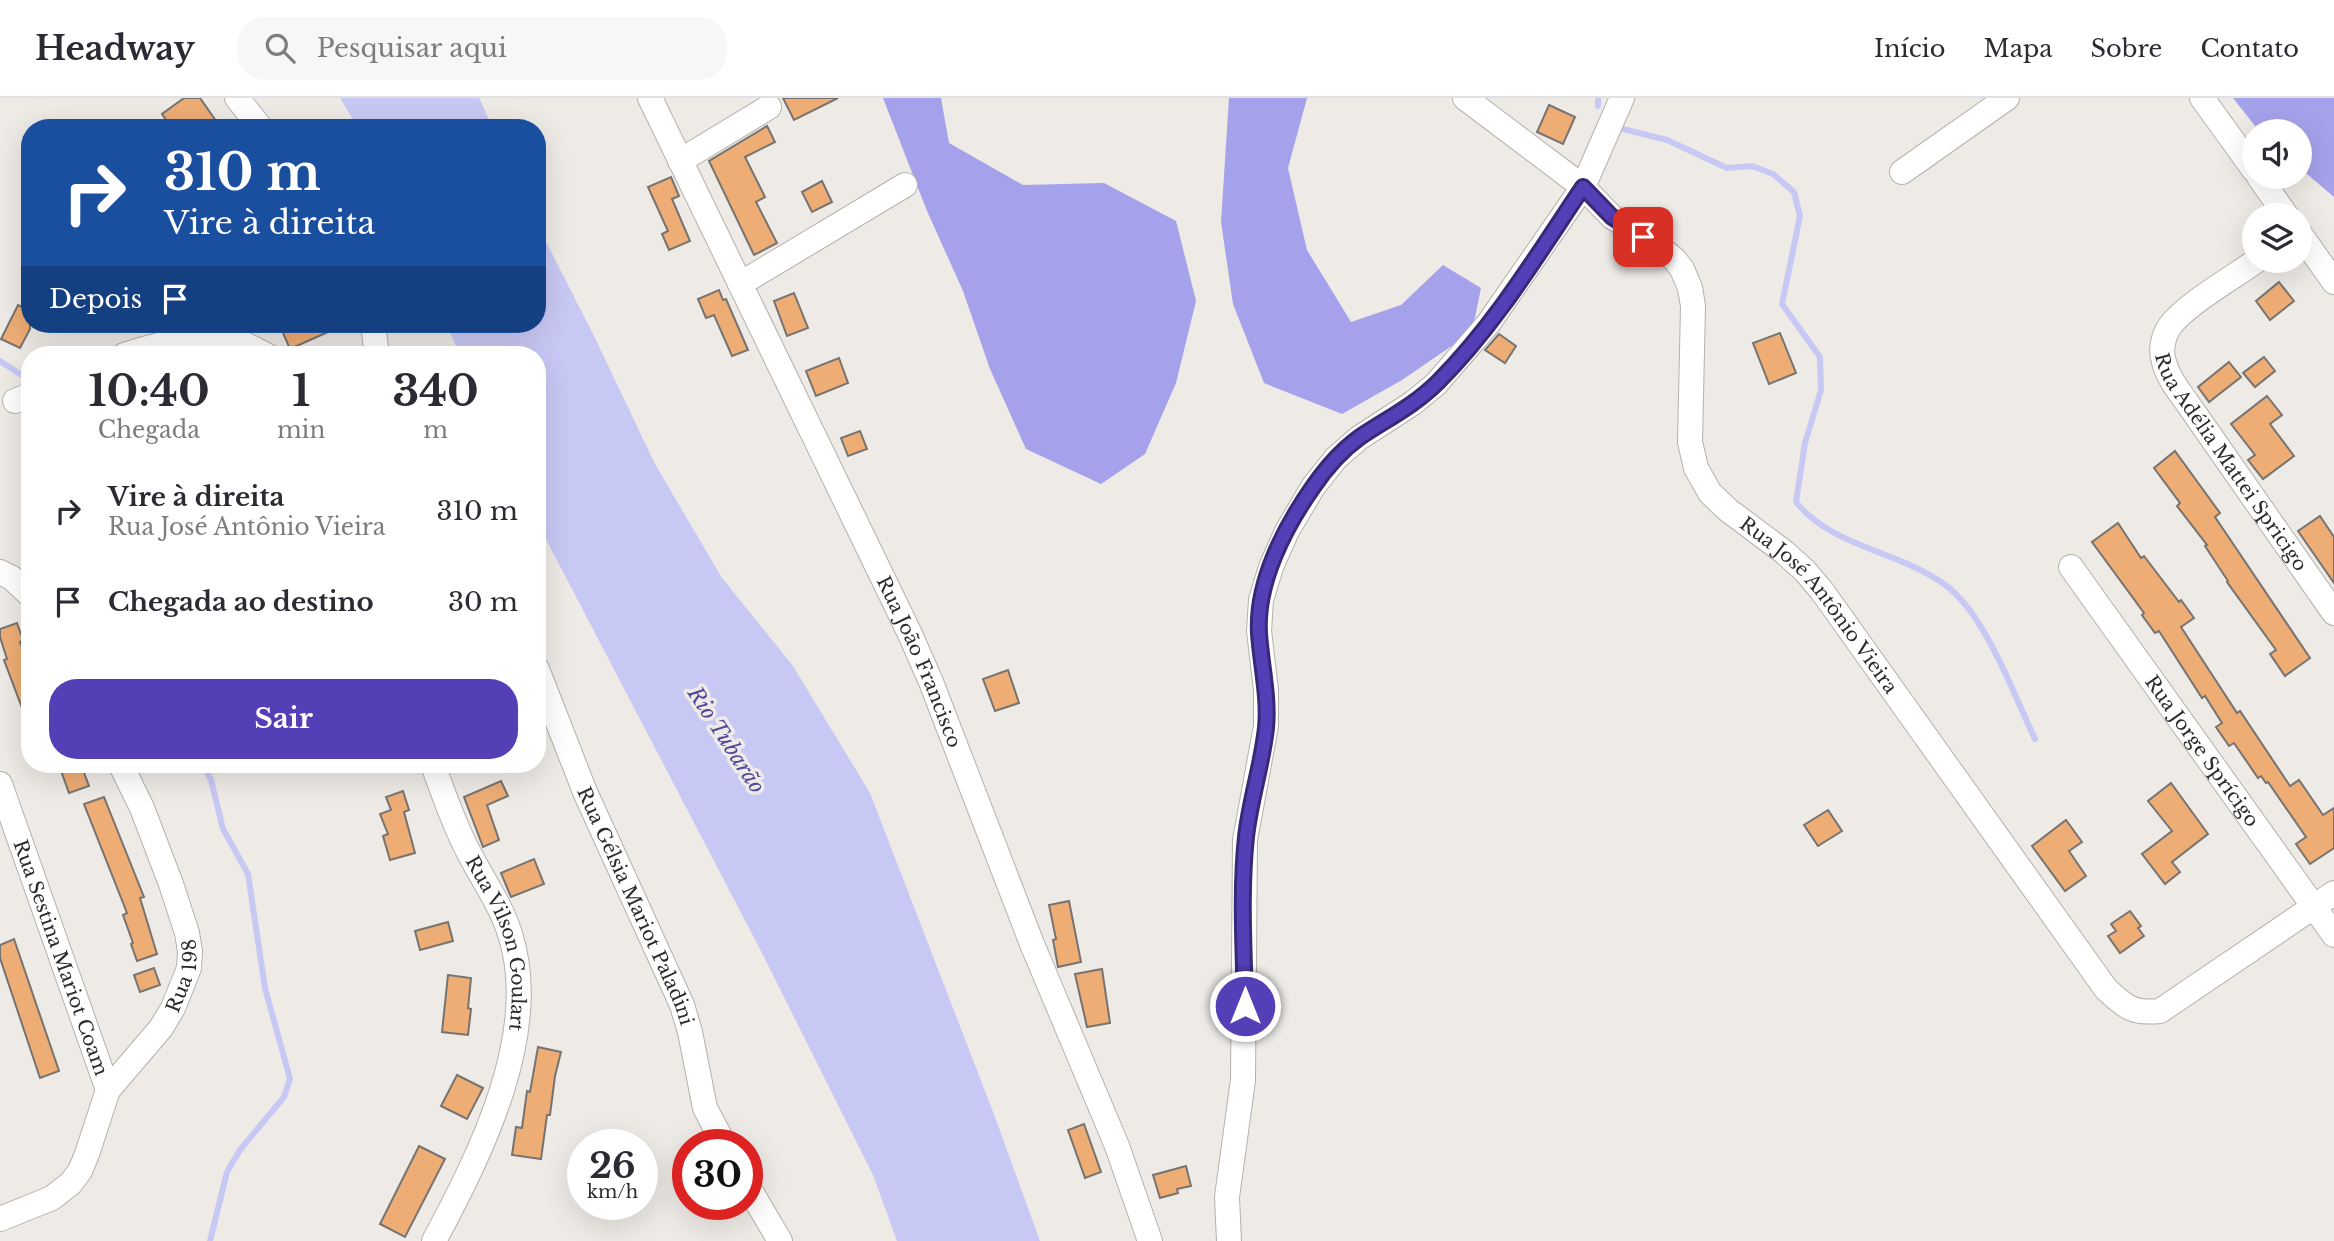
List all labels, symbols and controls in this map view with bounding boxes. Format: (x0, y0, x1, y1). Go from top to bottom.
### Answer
search box (237, 17, 727, 80)
text: Headway (35, 28, 195, 69)
icon: search (261, 29, 299, 67)
text: Pesquisar aqui (317, 32, 507, 64)
text: Início (1874, 34, 1946, 63)
text: Mapa (1984, 34, 2053, 63)
text: Sobre (2091, 34, 2162, 63)
text: Contato (2200, 34, 2299, 63)
map controls (2242, 119, 2312, 273)
button: sound (2242, 119, 2312, 189)
text: 310 m (164, 142, 321, 203)
icon: right (49, 147, 140, 238)
text: Vire à direita (164, 203, 375, 243)
button: layers (2242, 203, 2312, 273)
pin (1613, 207, 1673, 267)
icon: arrive (1624, 218, 1662, 256)
icon: arrive (156, 280, 194, 318)
text: Depois (49, 283, 142, 315)
street label: Rua Adélia Mattei Spricigo (2150, 350, 2312, 575)
text: 10:40 (88, 365, 210, 417)
text: 1 (292, 365, 310, 417)
text: 340 (392, 365, 479, 417)
text: Chegada (98, 416, 200, 444)
text: min (277, 416, 325, 444)
text: m (423, 416, 448, 444)
text: Vire à direita (108, 481, 284, 513)
icon: right (49, 492, 87, 530)
text: 310 m (436, 495, 518, 527)
street label: Rua José Antônio Vieira (1735, 512, 1903, 698)
text: Rua José Antônio Vieira (108, 513, 386, 541)
street label: Rua João Francisco (872, 572, 967, 751)
icon: arrive (49, 583, 87, 621)
text: Chegada ao destino (108, 586, 374, 618)
text: 30 m (448, 586, 518, 618)
street label: Rua Jorge Sprícigo (2141, 671, 2264, 831)
button: Sair (49, 679, 518, 759)
water label: Rio Tubarão (681, 681, 770, 798)
street label: Rua Gélsia Mariot Paladini (573, 783, 699, 1028)
street label: Rua Sestina Mariot Coam (9, 837, 113, 1078)
street label: Rua Vilson Goulart (461, 852, 530, 1033)
street label: Rua 198 (161, 937, 201, 1016)
position arrow (1208, 969, 1282, 1043)
speed limit sign: 30 (672, 1129, 763, 1220)
text: 26 (589, 1144, 636, 1187)
text: km/h (587, 1181, 638, 1203)

